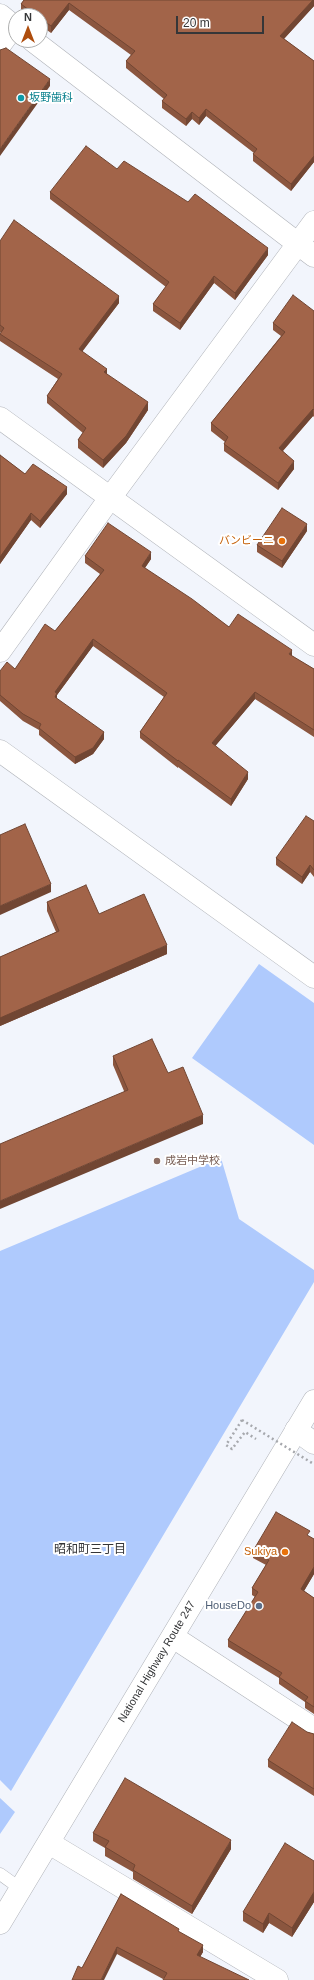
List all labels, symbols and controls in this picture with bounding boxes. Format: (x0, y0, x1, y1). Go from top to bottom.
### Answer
north arrow (8, 8, 48, 48)
scale bar (178, 8, 266, 34)
text: N (24, 11, 32, 23)
text: 20 m (183, 16, 210, 30)
place label: 坂野歯科 (29, 91, 73, 105)
marker: 坂野歯科 (16, 93, 26, 103)
place label: バンビーニ (219, 534, 274, 548)
marker: バンビーニ (277, 536, 287, 546)
place label: 成岩中学校 (165, 1154, 220, 1168)
marker: 成岩中学校 (152, 1156, 162, 1166)
district label: 昭和町三丁目 (54, 1543, 126, 1557)
place label: Sukiya (244, 1545, 277, 1559)
marker: Sukiya (280, 1547, 290, 1557)
street label: National Highway Route 247 (115, 1599, 199, 1725)
place label: HouseDo (205, 1599, 251, 1613)
marker: HouseDo (254, 1601, 264, 1611)

